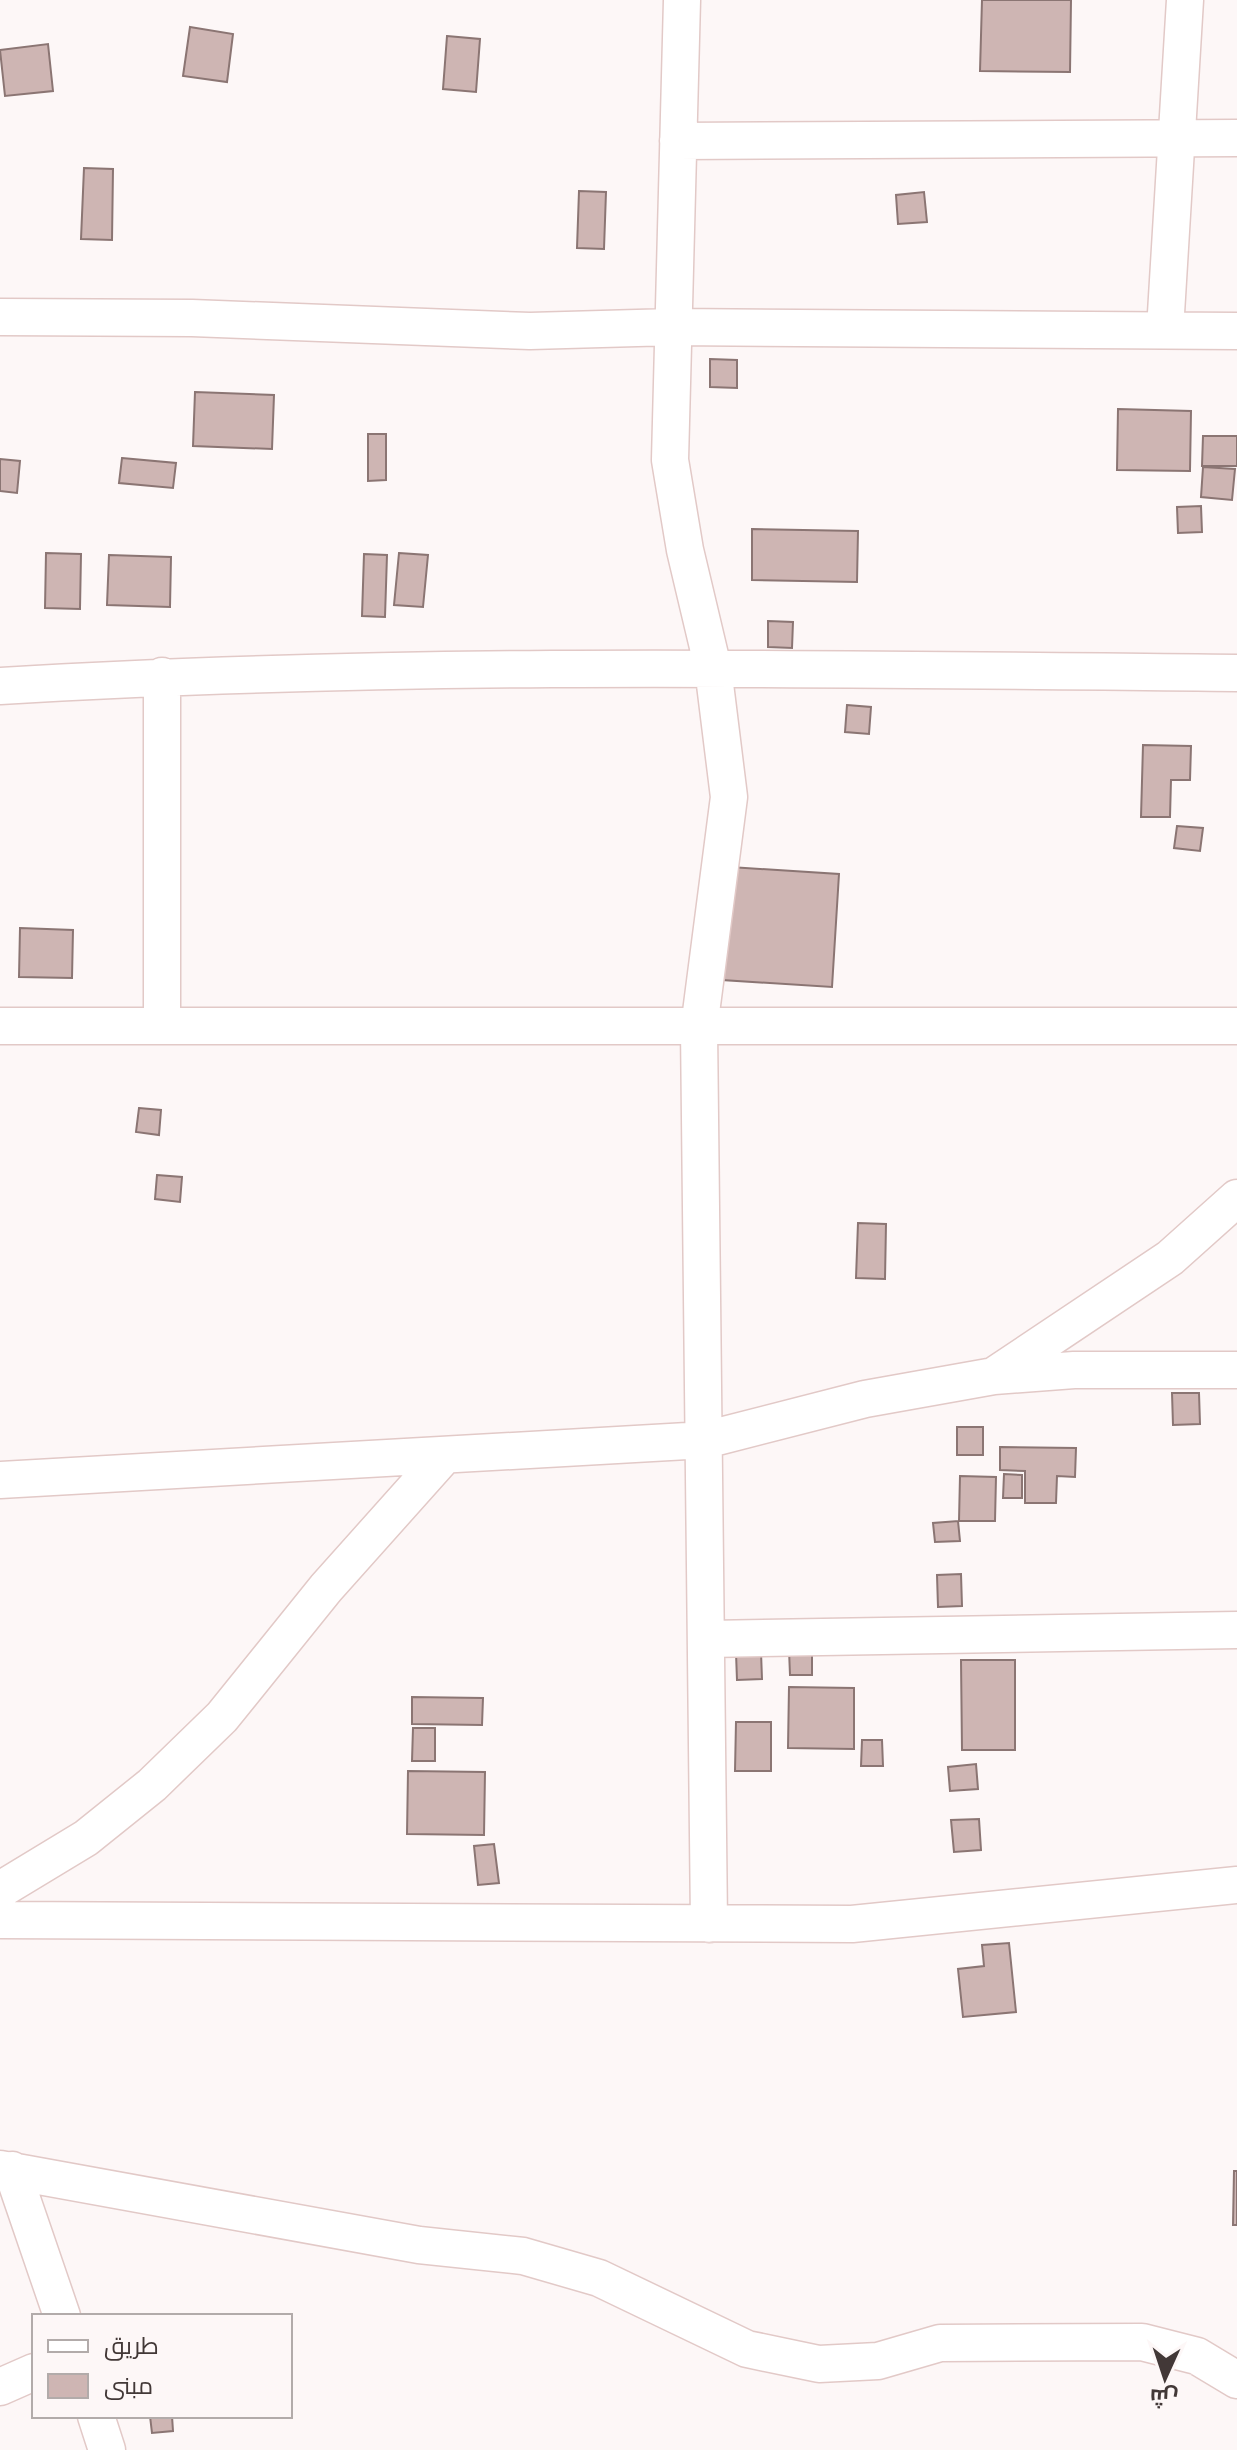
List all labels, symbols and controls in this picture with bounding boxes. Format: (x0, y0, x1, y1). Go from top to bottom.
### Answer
legend (32, 2314, 292, 2418)
text: طريق (104, 2332, 159, 2361)
north arrow (1125, 2338, 1205, 2418)
text: مبنى (104, 2372, 153, 2400)
text: ش (1149, 2383, 1179, 2411)

